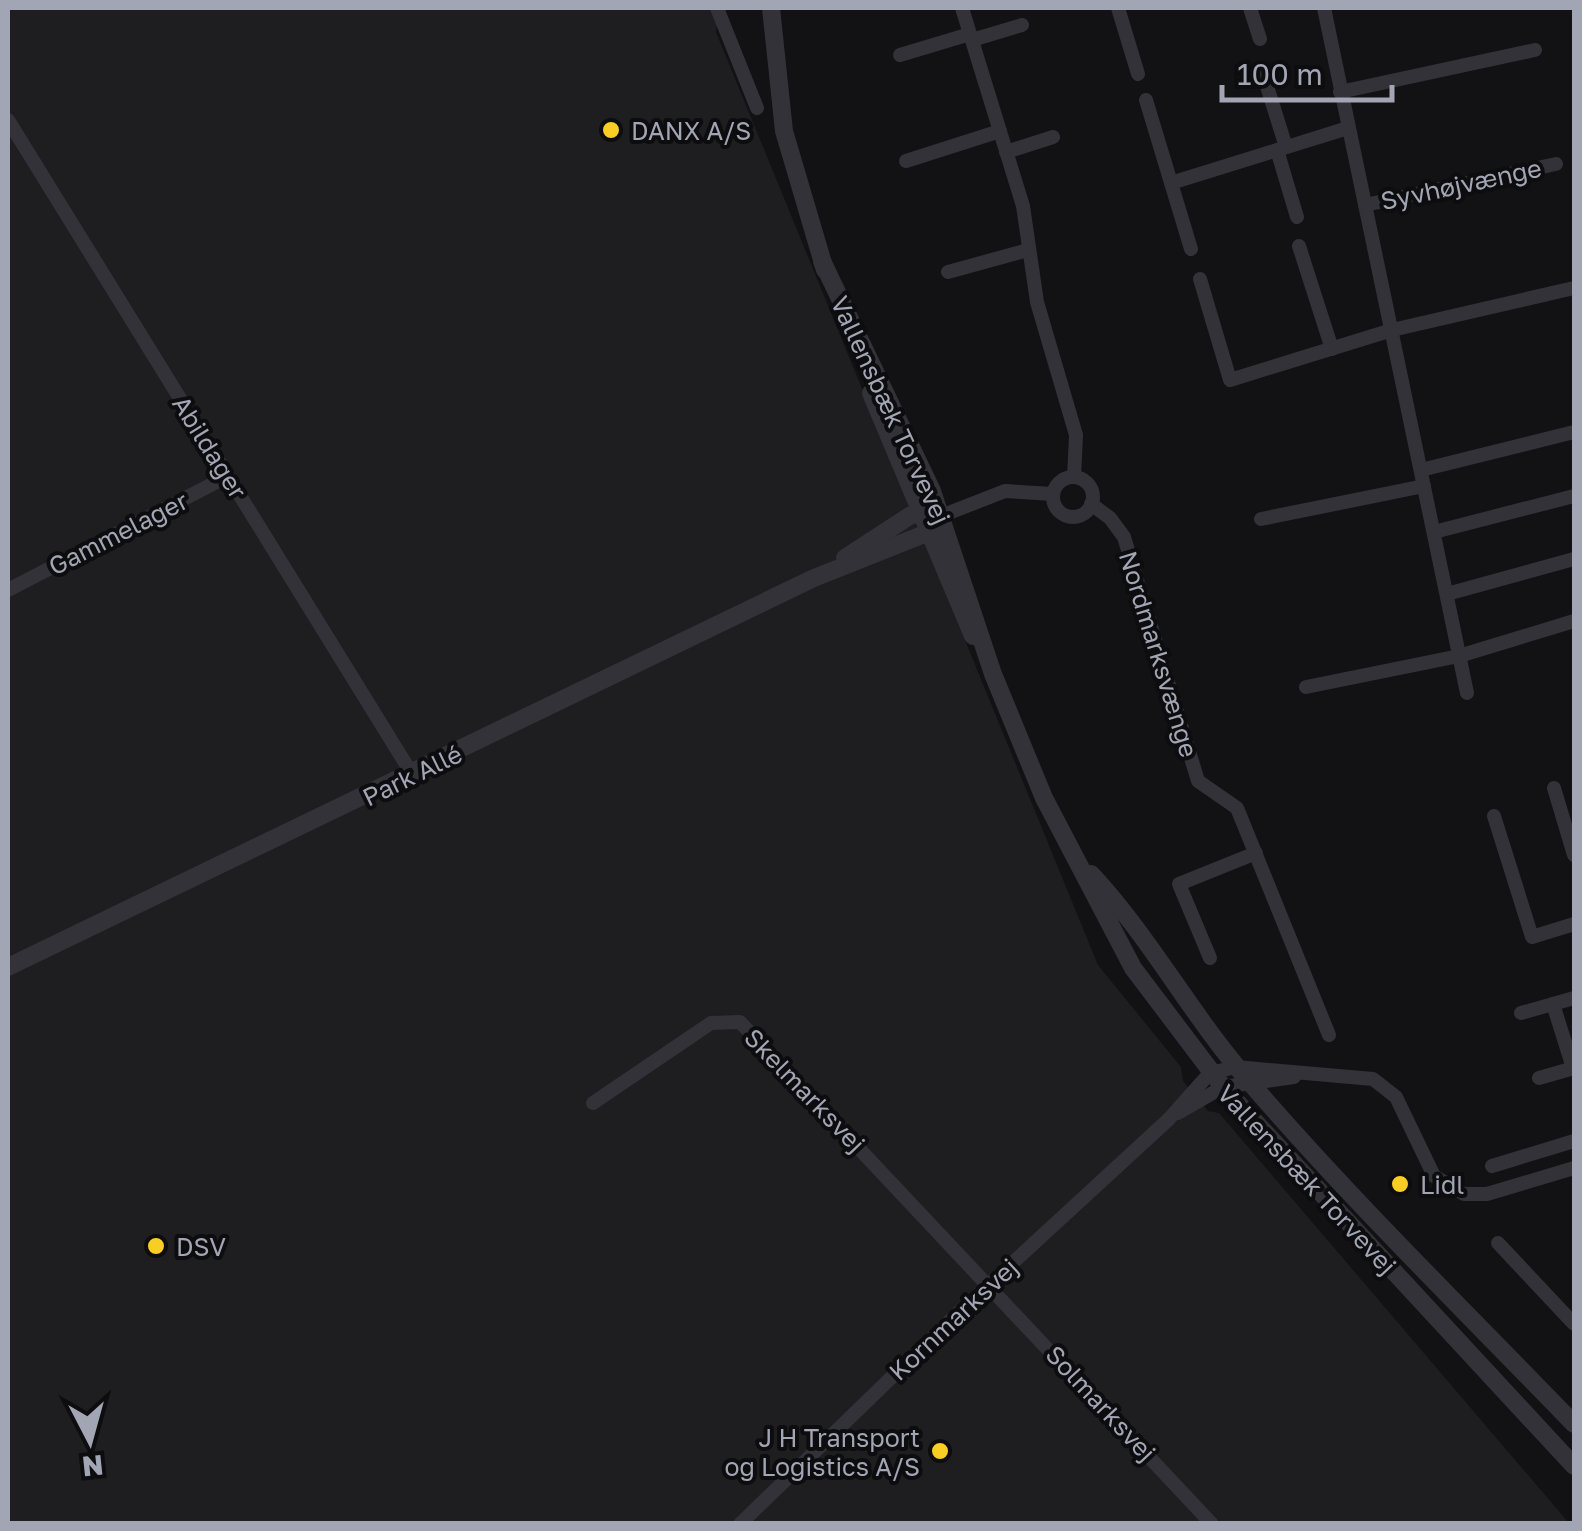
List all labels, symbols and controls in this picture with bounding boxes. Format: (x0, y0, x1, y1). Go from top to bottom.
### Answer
scale bar (1222, 40, 1392, 102)
text: 100 m (1237, 56, 1323, 92)
place label: DANX A/S (631, 115, 751, 146)
marker: DANX A/S (600, 119, 622, 141)
street label: Syvhøjvænge (1378, 152, 1544, 216)
street label: Vallensbæk Torvevej (824, 291, 958, 529)
street label: Abildager (166, 390, 254, 504)
street label: Gammelager (43, 485, 193, 581)
street label: Nordmarksvænge (1113, 547, 1205, 761)
street label: Park Allé (357, 738, 467, 812)
street label: Skelmarksvej (738, 1022, 872, 1158)
street label: Vallensbæk Torvevej (1211, 1078, 1403, 1280)
place label: Lidl (1420, 1169, 1464, 1200)
marker: Lidl (1389, 1173, 1411, 1195)
place label: DSV (176, 1231, 226, 1262)
marker: DSV (145, 1235, 167, 1257)
street label: Kornmarksvej (882, 1251, 1024, 1387)
street label: Solmarksvej (1040, 1339, 1162, 1467)
north arrow (40, 1391, 140, 1491)
place label: J H Transport og Logistics A/S (724, 1422, 920, 1482)
marker: J H Transport og Logistics A/S (929, 1440, 951, 1462)
text: N (80, 1449, 105, 1484)

